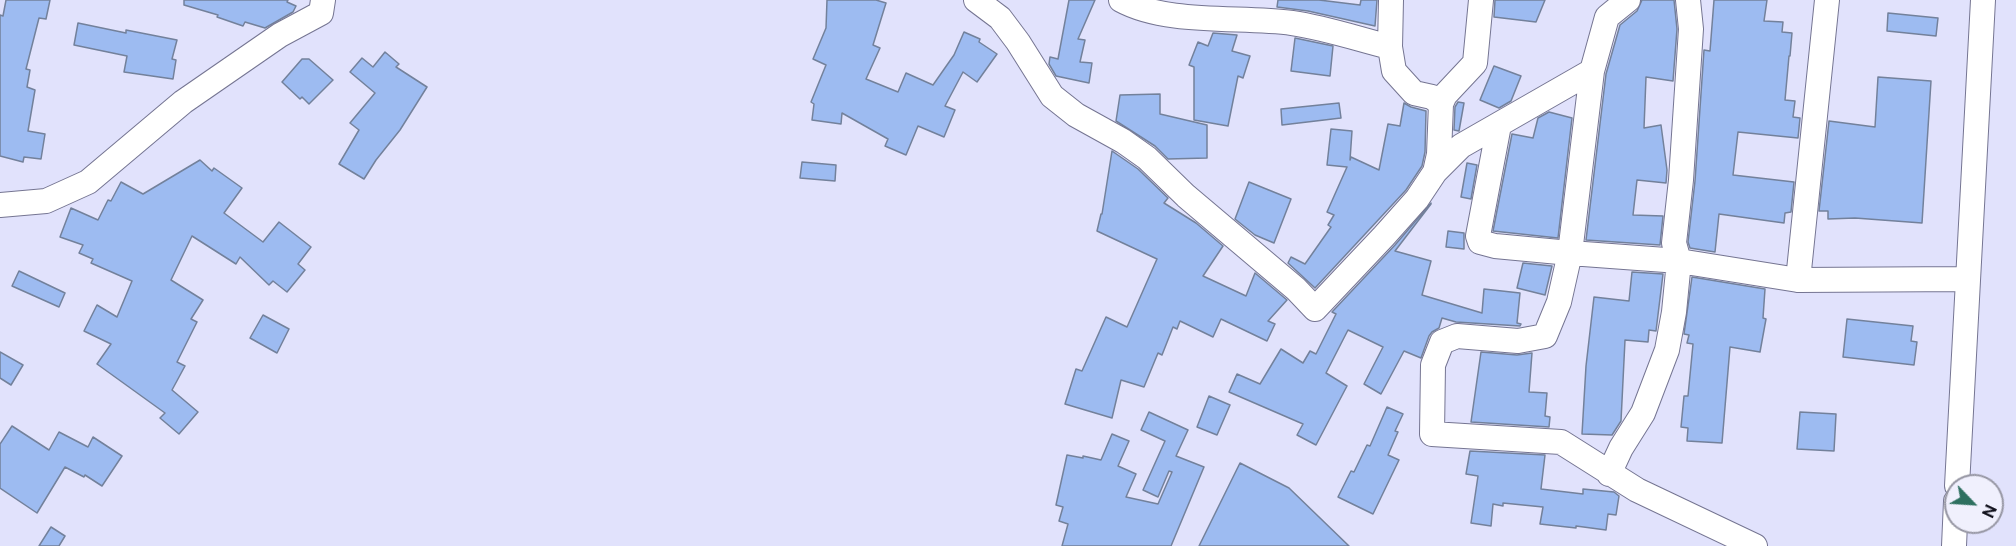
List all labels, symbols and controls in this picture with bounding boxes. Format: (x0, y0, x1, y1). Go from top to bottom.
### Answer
north arrow (1944, 474, 2004, 534)
text: N (1978, 501, 2000, 521)

